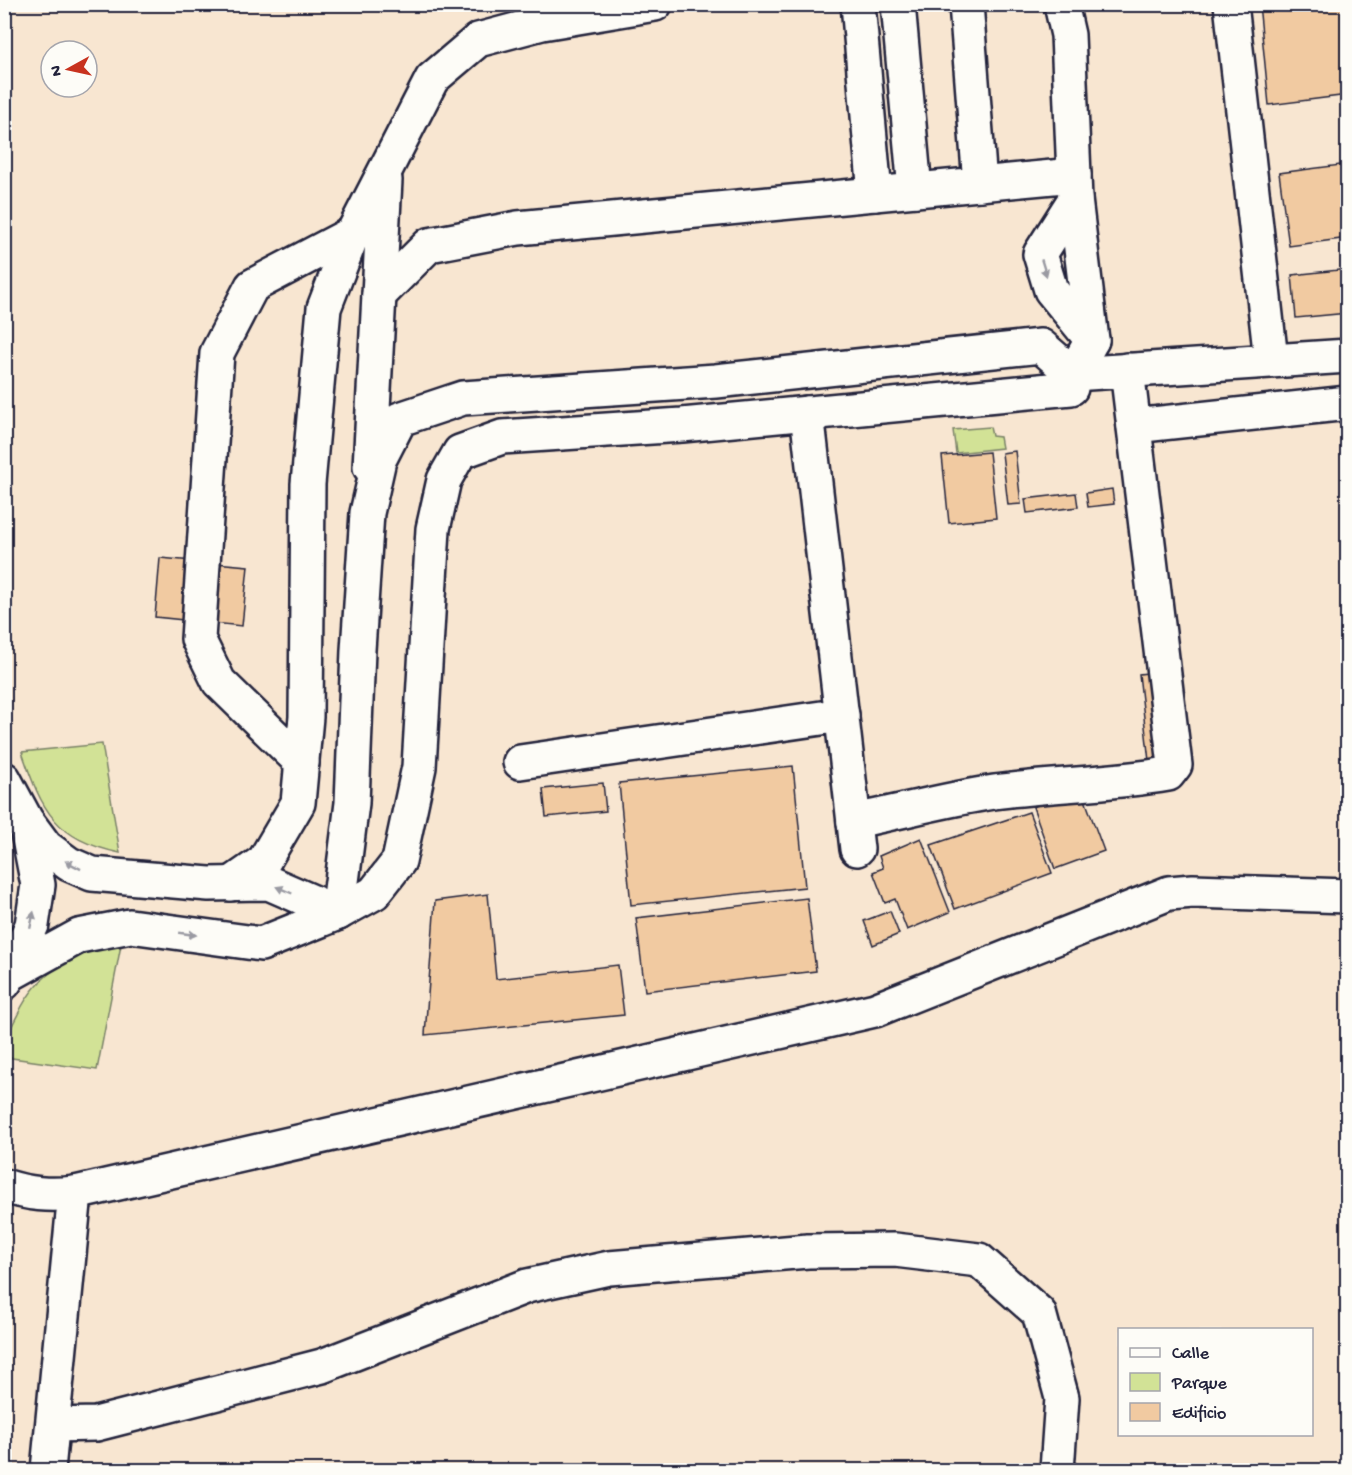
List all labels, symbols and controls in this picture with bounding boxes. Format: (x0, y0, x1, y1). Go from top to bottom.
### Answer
north arrow (39, 39, 99, 99)
text: N (47, 64, 68, 77)
one-way arrow (1040, 259, 1049, 277)
one-way arrow (65, 861, 82, 870)
one-way arrow (275, 885, 293, 895)
one-way arrow (28, 911, 38, 929)
one-way arrow (179, 929, 198, 939)
legend (1118, 1328, 1313, 1436)
text: Calle (1172, 1344, 1210, 1365)
text: Parque (1171, 1374, 1228, 1395)
text: Edificio (1172, 1404, 1226, 1425)

